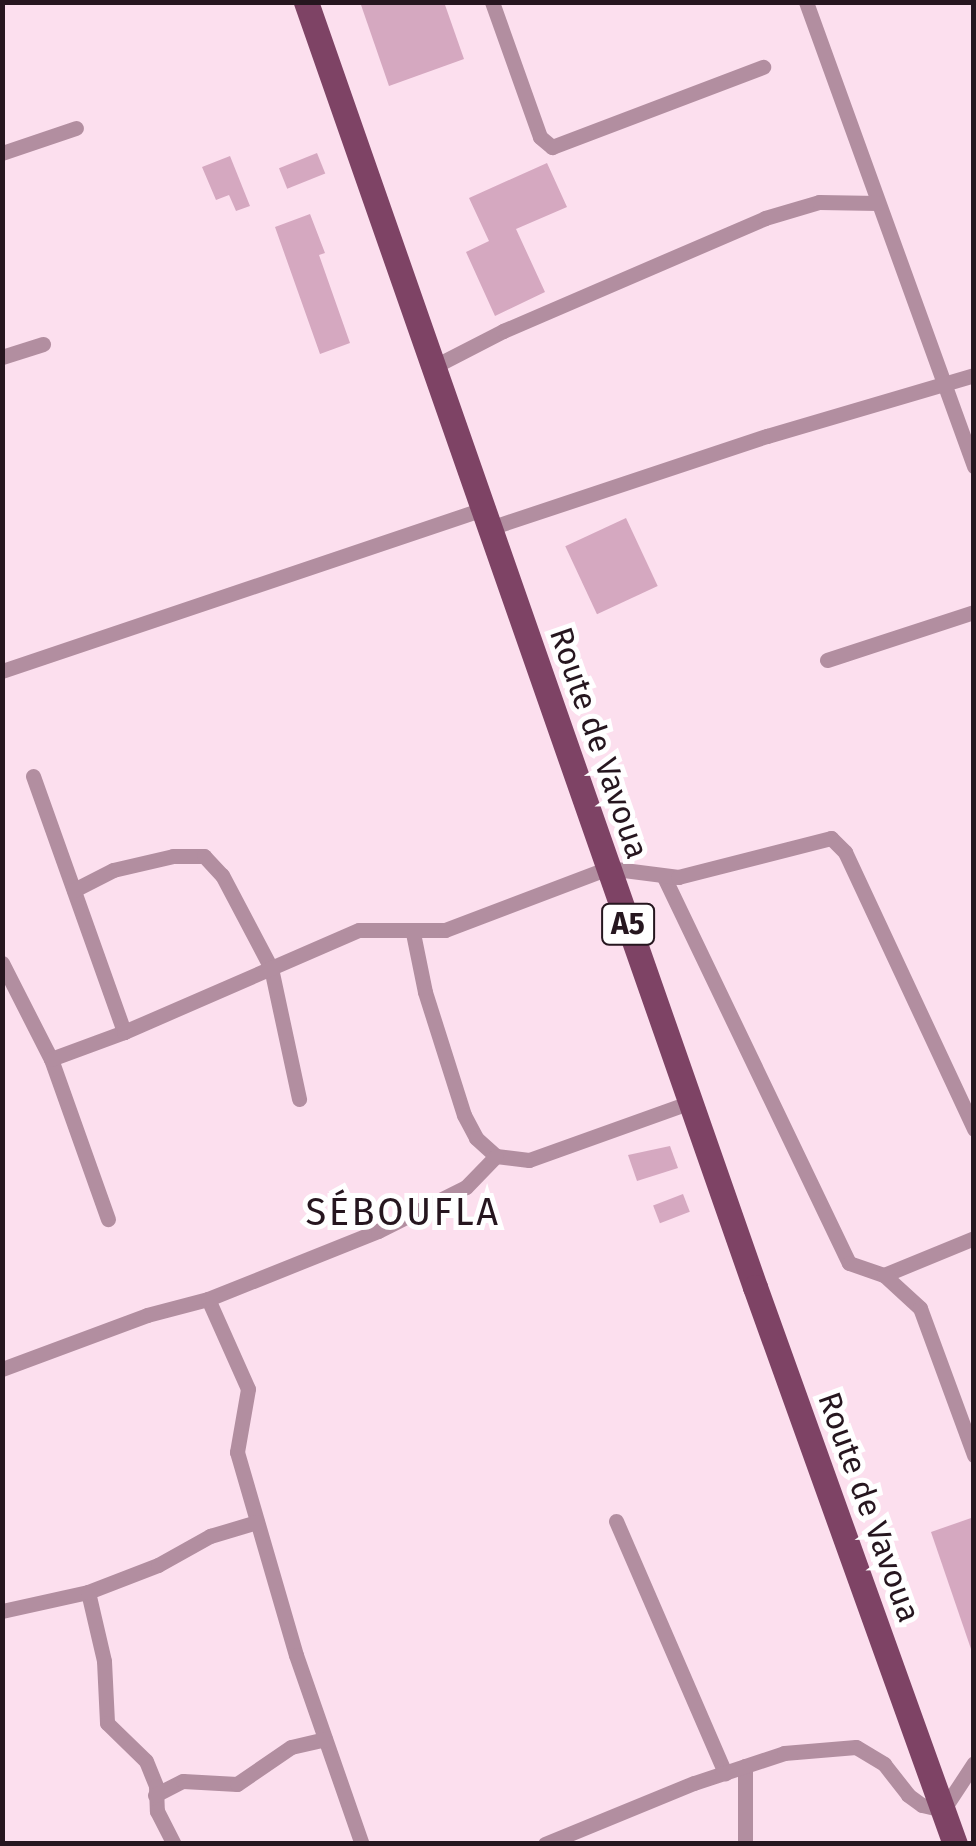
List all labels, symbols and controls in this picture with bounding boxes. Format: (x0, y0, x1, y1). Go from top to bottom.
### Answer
street label: Route de Vavoua (541, 622, 657, 864)
road number: A5 (600, 899, 656, 949)
district label: SÉBOUFLA (306, 1190, 500, 1236)
street label: Route de Vavoua (810, 1387, 928, 1627)

